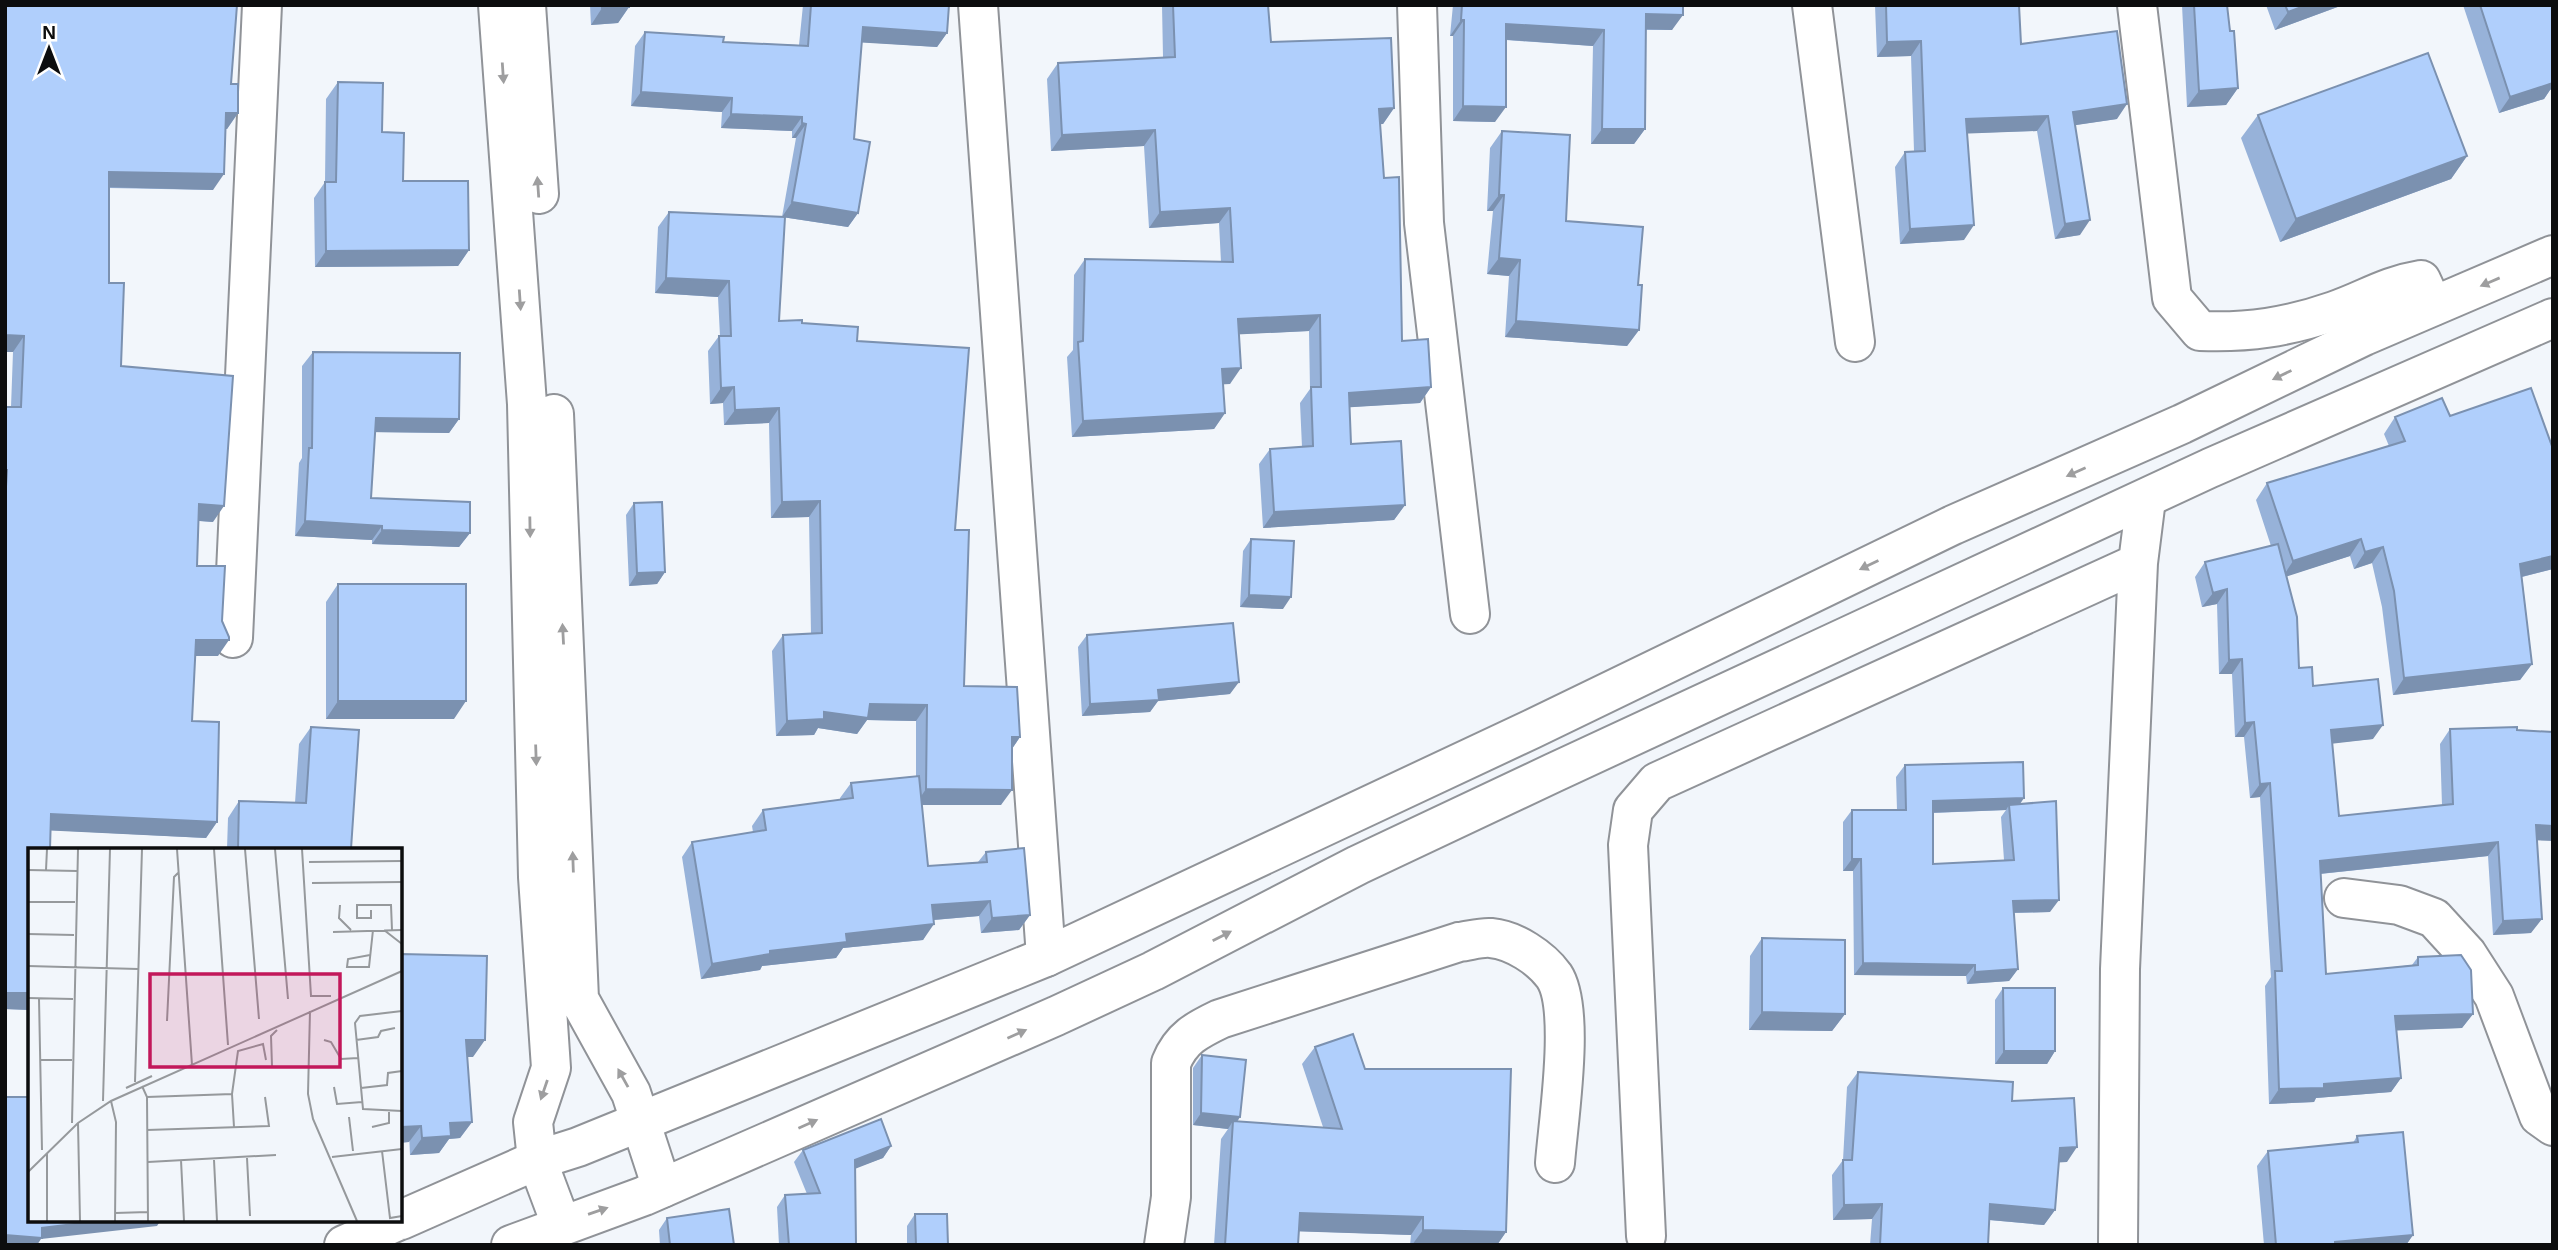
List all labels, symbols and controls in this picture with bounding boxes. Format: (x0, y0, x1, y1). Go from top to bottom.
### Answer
north arrow (14, 14, 84, 84)
text: N (42, 22, 56, 43)
one-way arrow (498, 63, 509, 85)
one-way arrow (532, 176, 543, 198)
one-way arrow (2480, 276, 2500, 288)
one-way arrow (515, 289, 526, 311)
one-way arrow (2272, 370, 2293, 381)
one-way arrow (2066, 467, 2087, 478)
one-way arrow (525, 517, 536, 539)
one-way arrow (1859, 560, 1879, 571)
one-way arrow (558, 623, 569, 645)
one-way arrow (531, 744, 542, 766)
inset map (28, 848, 402, 1222)
one-way arrow (568, 850, 579, 872)
one-way arrow (1212, 930, 1232, 941)
one-way arrow (1006, 1028, 1027, 1039)
one-way arrow (617, 1068, 629, 1088)
one-way arrow (538, 1080, 549, 1101)
one-way arrow (798, 1119, 819, 1130)
one-way arrow (587, 1205, 608, 1216)

